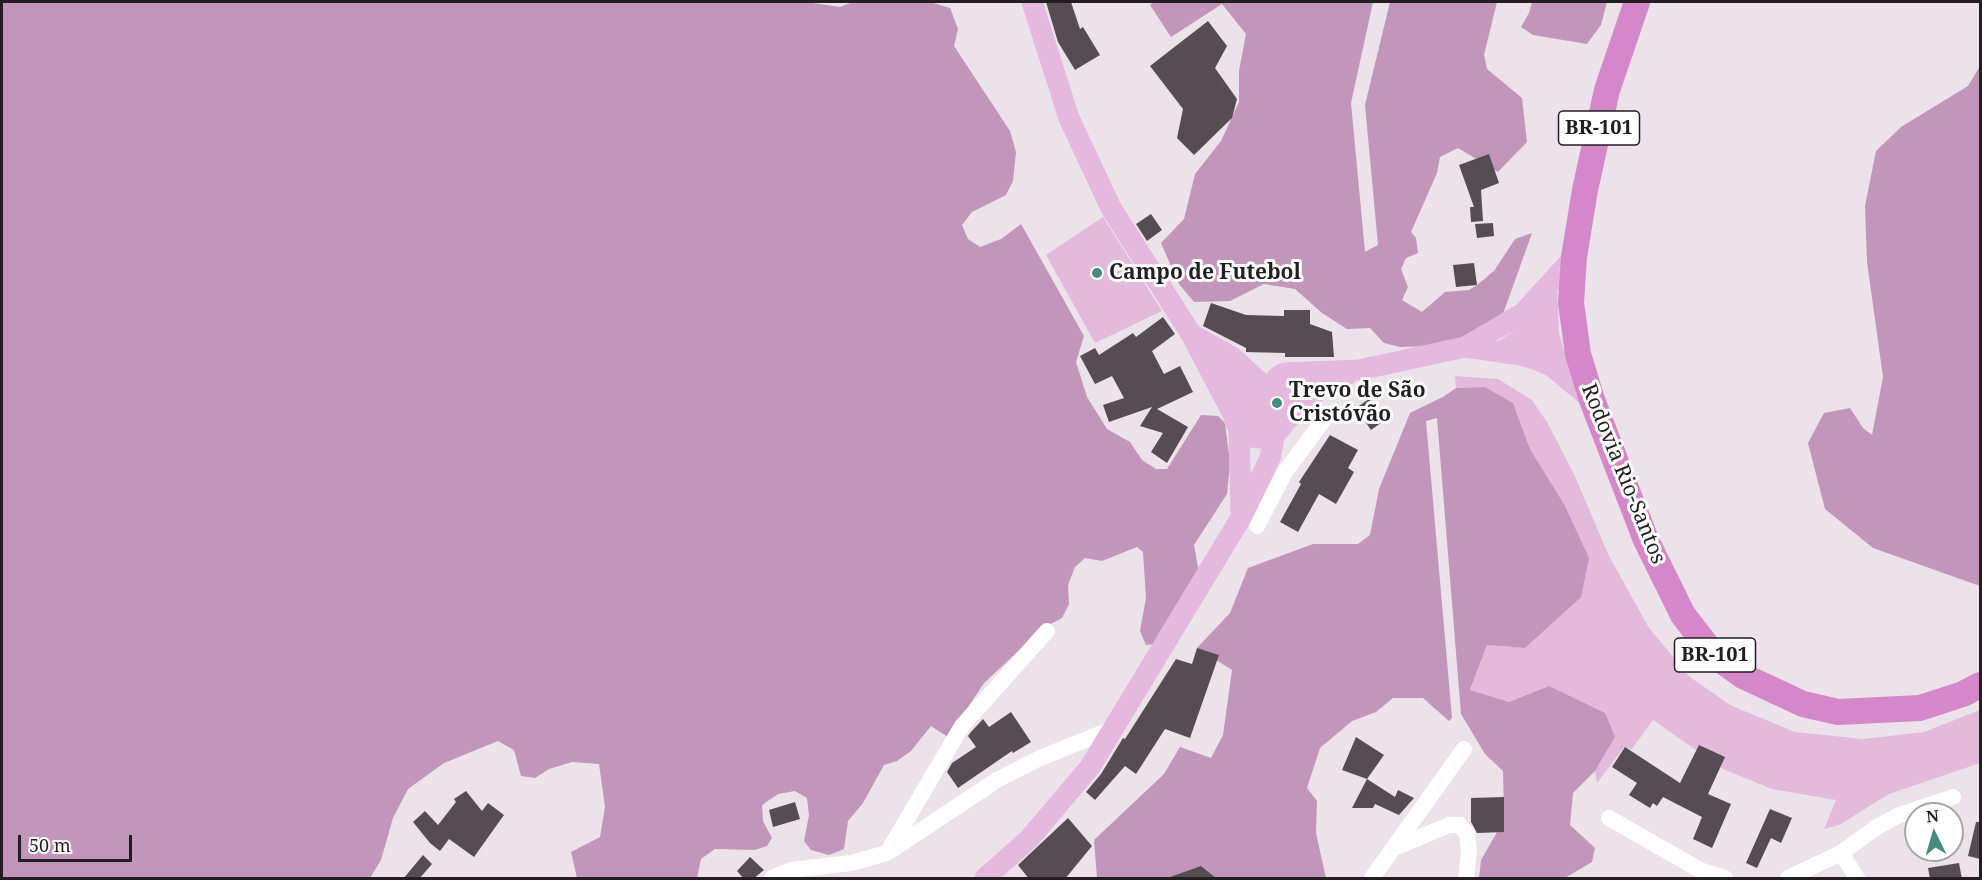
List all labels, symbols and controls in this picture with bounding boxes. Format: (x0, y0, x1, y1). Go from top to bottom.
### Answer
road number: BR-101 (1558, 111, 1640, 145)
place label: Campo de Futebol (1109, 260, 1301, 286)
marker: Campo de Futebol (1090, 266, 1104, 280)
place label: Trevo de São Cristóvão (1289, 378, 1426, 428)
street label: Rodovia Rio-Santos (1575, 380, 1671, 568)
marker: Trevo de São Cristóvão (1270, 396, 1284, 410)
road number: BR-101 (1674, 638, 1756, 672)
north arrow (1904, 802, 1964, 862)
text: N (1925, 805, 1940, 828)
scale bar (21, 823, 135, 861)
text: 50 m (29, 833, 71, 857)

